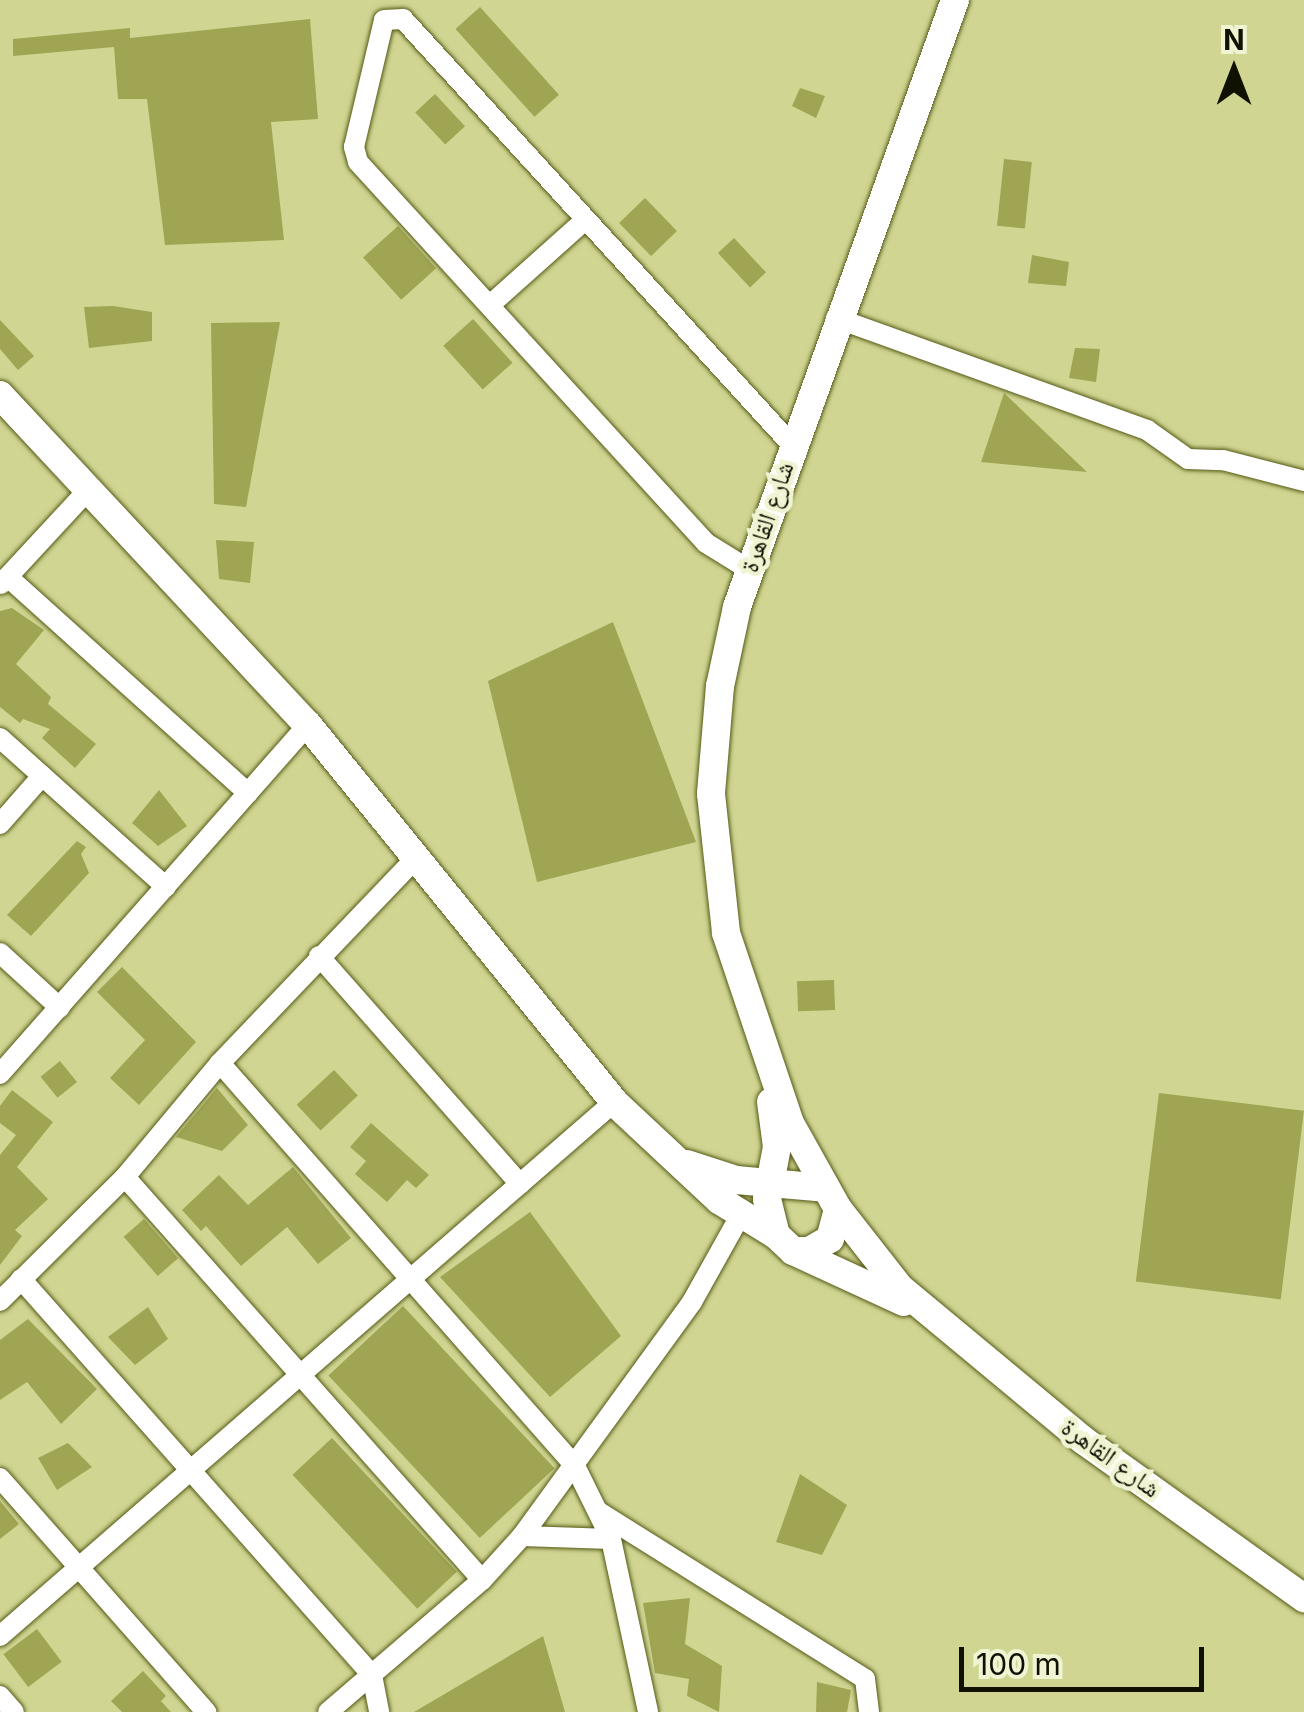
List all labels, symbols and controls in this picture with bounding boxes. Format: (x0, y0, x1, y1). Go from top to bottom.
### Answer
north arrow (1184, 20, 1284, 120)
text: N (1223, 23, 1245, 57)
street label: شارع القاهرة (734, 458, 800, 576)
street label: شارع القاهرة (1056, 1412, 1166, 1504)
scale bar (964, 1627, 1209, 1689)
text: 100 m (976, 1646, 1061, 1682)

